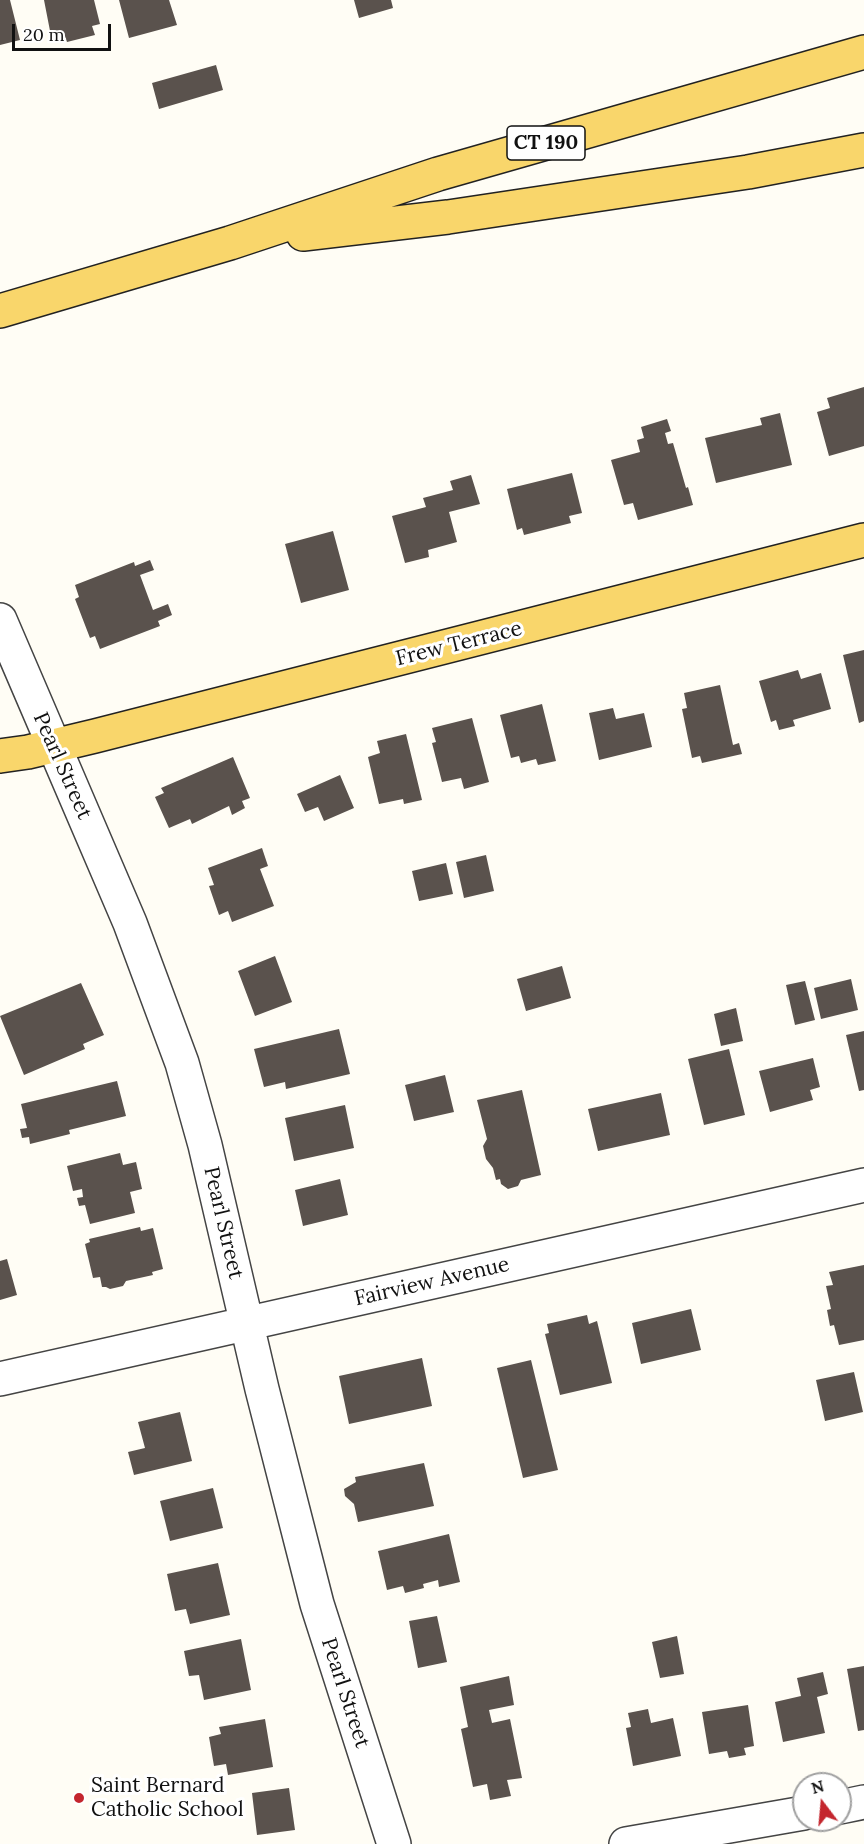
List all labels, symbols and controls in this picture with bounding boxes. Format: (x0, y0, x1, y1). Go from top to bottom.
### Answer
scale bar (15, 12, 114, 50)
text: 20 m (23, 23, 65, 46)
road number: CT 190 (507, 126, 585, 160)
street label: Frew Terrace (393, 616, 525, 672)
street label: Pearl Street (27, 709, 97, 823)
street label: Pearl Street (198, 1164, 248, 1282)
street label: Fairview Avenue (352, 1252, 512, 1312)
street label: Pearl Street (315, 1635, 375, 1751)
north arrow (792, 1772, 852, 1832)
place label: Saint Bernard Catholic School (91, 1773, 244, 1823)
text: N (809, 1775, 826, 1798)
marker: Saint Bernard Catholic School (72, 1791, 86, 1805)

